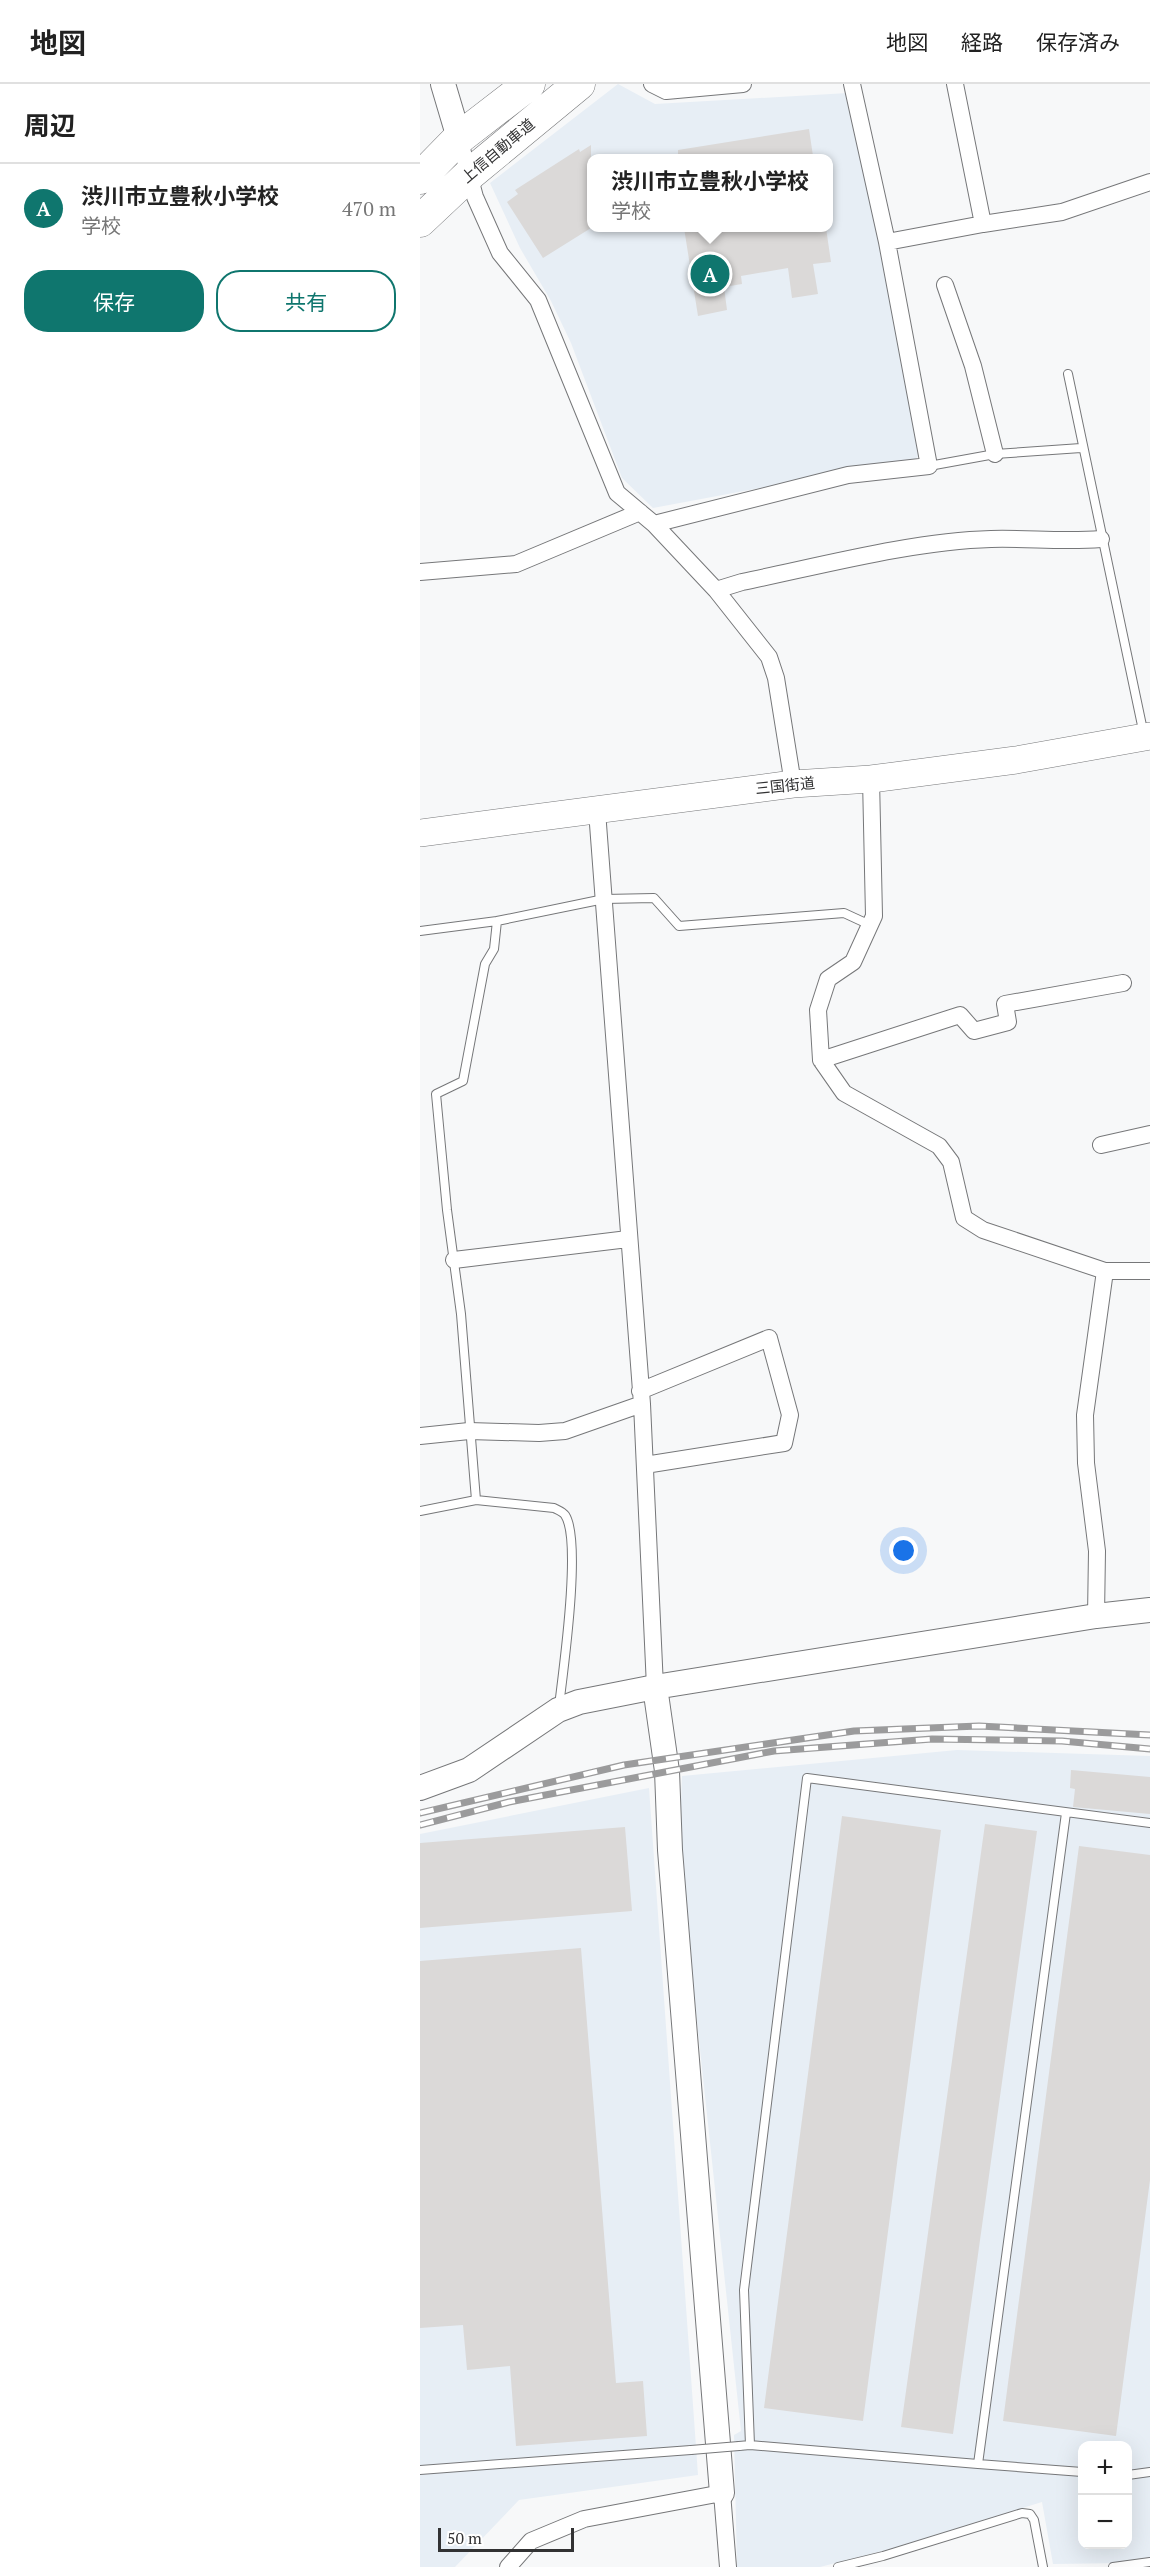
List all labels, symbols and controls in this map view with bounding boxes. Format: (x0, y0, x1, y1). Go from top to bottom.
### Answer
text: 地図 (30, 24, 86, 61)
text: 地図 (886, 28, 928, 56)
text: 経路 (961, 28, 1003, 56)
text: 保存済み (1036, 28, 1120, 56)
text: 周辺 (24, 108, 76, 142)
street label: 上信自動車道 (456, 114, 538, 187)
popup (587, 154, 833, 232)
text: 渋川市立豊秋小学校 (611, 166, 809, 195)
text: 渋川市立豊秋小学校 (81, 181, 279, 210)
text: A (36, 195, 51, 222)
text: 470 m (342, 195, 396, 222)
text: 学校 (611, 197, 651, 224)
text: 学校 (81, 212, 121, 239)
pin: A (690, 252, 730, 297)
button: 保存 (24, 270, 204, 332)
button: 共有 (216, 270, 396, 332)
street label: 三国街道 (754, 772, 816, 798)
your location (889, 1536, 918, 1565)
map controls (1078, 2441, 1132, 2549)
button: + (1078, 2441, 1132, 2495)
button: − (1078, 2495, 1132, 2549)
scale bar (438, 2525, 574, 2552)
text: 50 m (447, 2527, 482, 2549)

